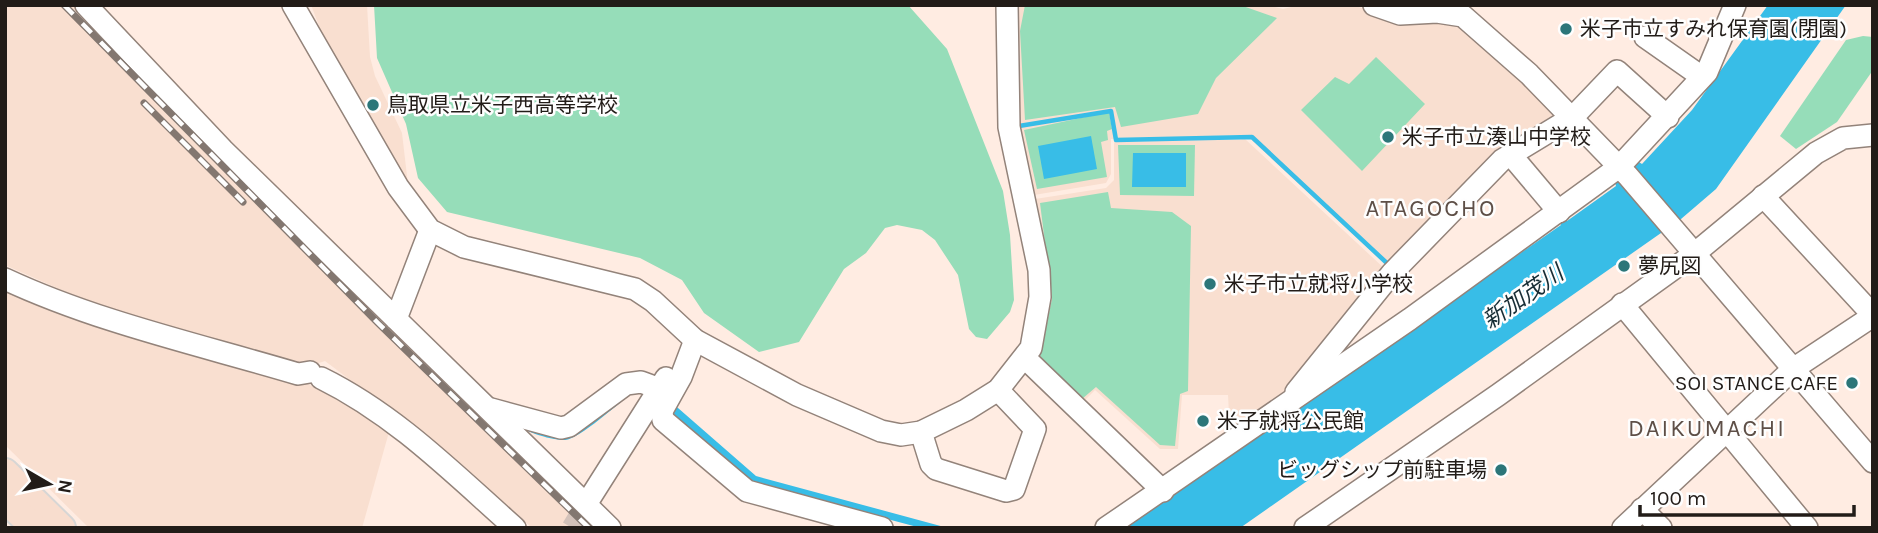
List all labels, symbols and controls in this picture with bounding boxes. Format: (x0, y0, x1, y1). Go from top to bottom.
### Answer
place label: 米子市立すみれ保育園(閉園) (1580, 17, 1847, 41)
marker: 米子市立すみれ保育園(閉園) (1558, 21, 1574, 37)
place label: 鳥取県立米子西高等学校 (387, 93, 618, 117)
marker: 鳥取県立米子西高等学校 (365, 97, 381, 113)
place label: 米子市立湊山中学校 (1402, 125, 1591, 149)
marker: 米子市立湊山中学校 (1380, 129, 1396, 145)
district label: ATAGOCHO (1366, 194, 1496, 222)
place label: 夢尻図 (1638, 254, 1701, 278)
water label: 新加茂川 (1478, 258, 1571, 334)
marker: 夢尻図 (1616, 258, 1632, 274)
place label: 米子市立就将小学校 (1224, 272, 1413, 296)
marker: 米子市立就将小学校 (1202, 276, 1218, 292)
place label: SOI STANCE CAFE (1675, 371, 1838, 395)
marker: SOI STANCE CAFE (1844, 375, 1860, 391)
place label: 米子就将公民館 (1217, 409, 1364, 433)
marker: 米子就将公民館 (1195, 413, 1211, 429)
district label: DAIKUMACHI (1628, 414, 1786, 442)
north arrow (14, 449, 84, 519)
place label: ビッグシップ前駐車場 (1277, 458, 1487, 482)
marker: ビッグシップ前駐車場 (1493, 462, 1509, 478)
scale bar (1640, 474, 1854, 518)
text: N (53, 478, 77, 495)
text: 100 m (1650, 486, 1707, 510)

